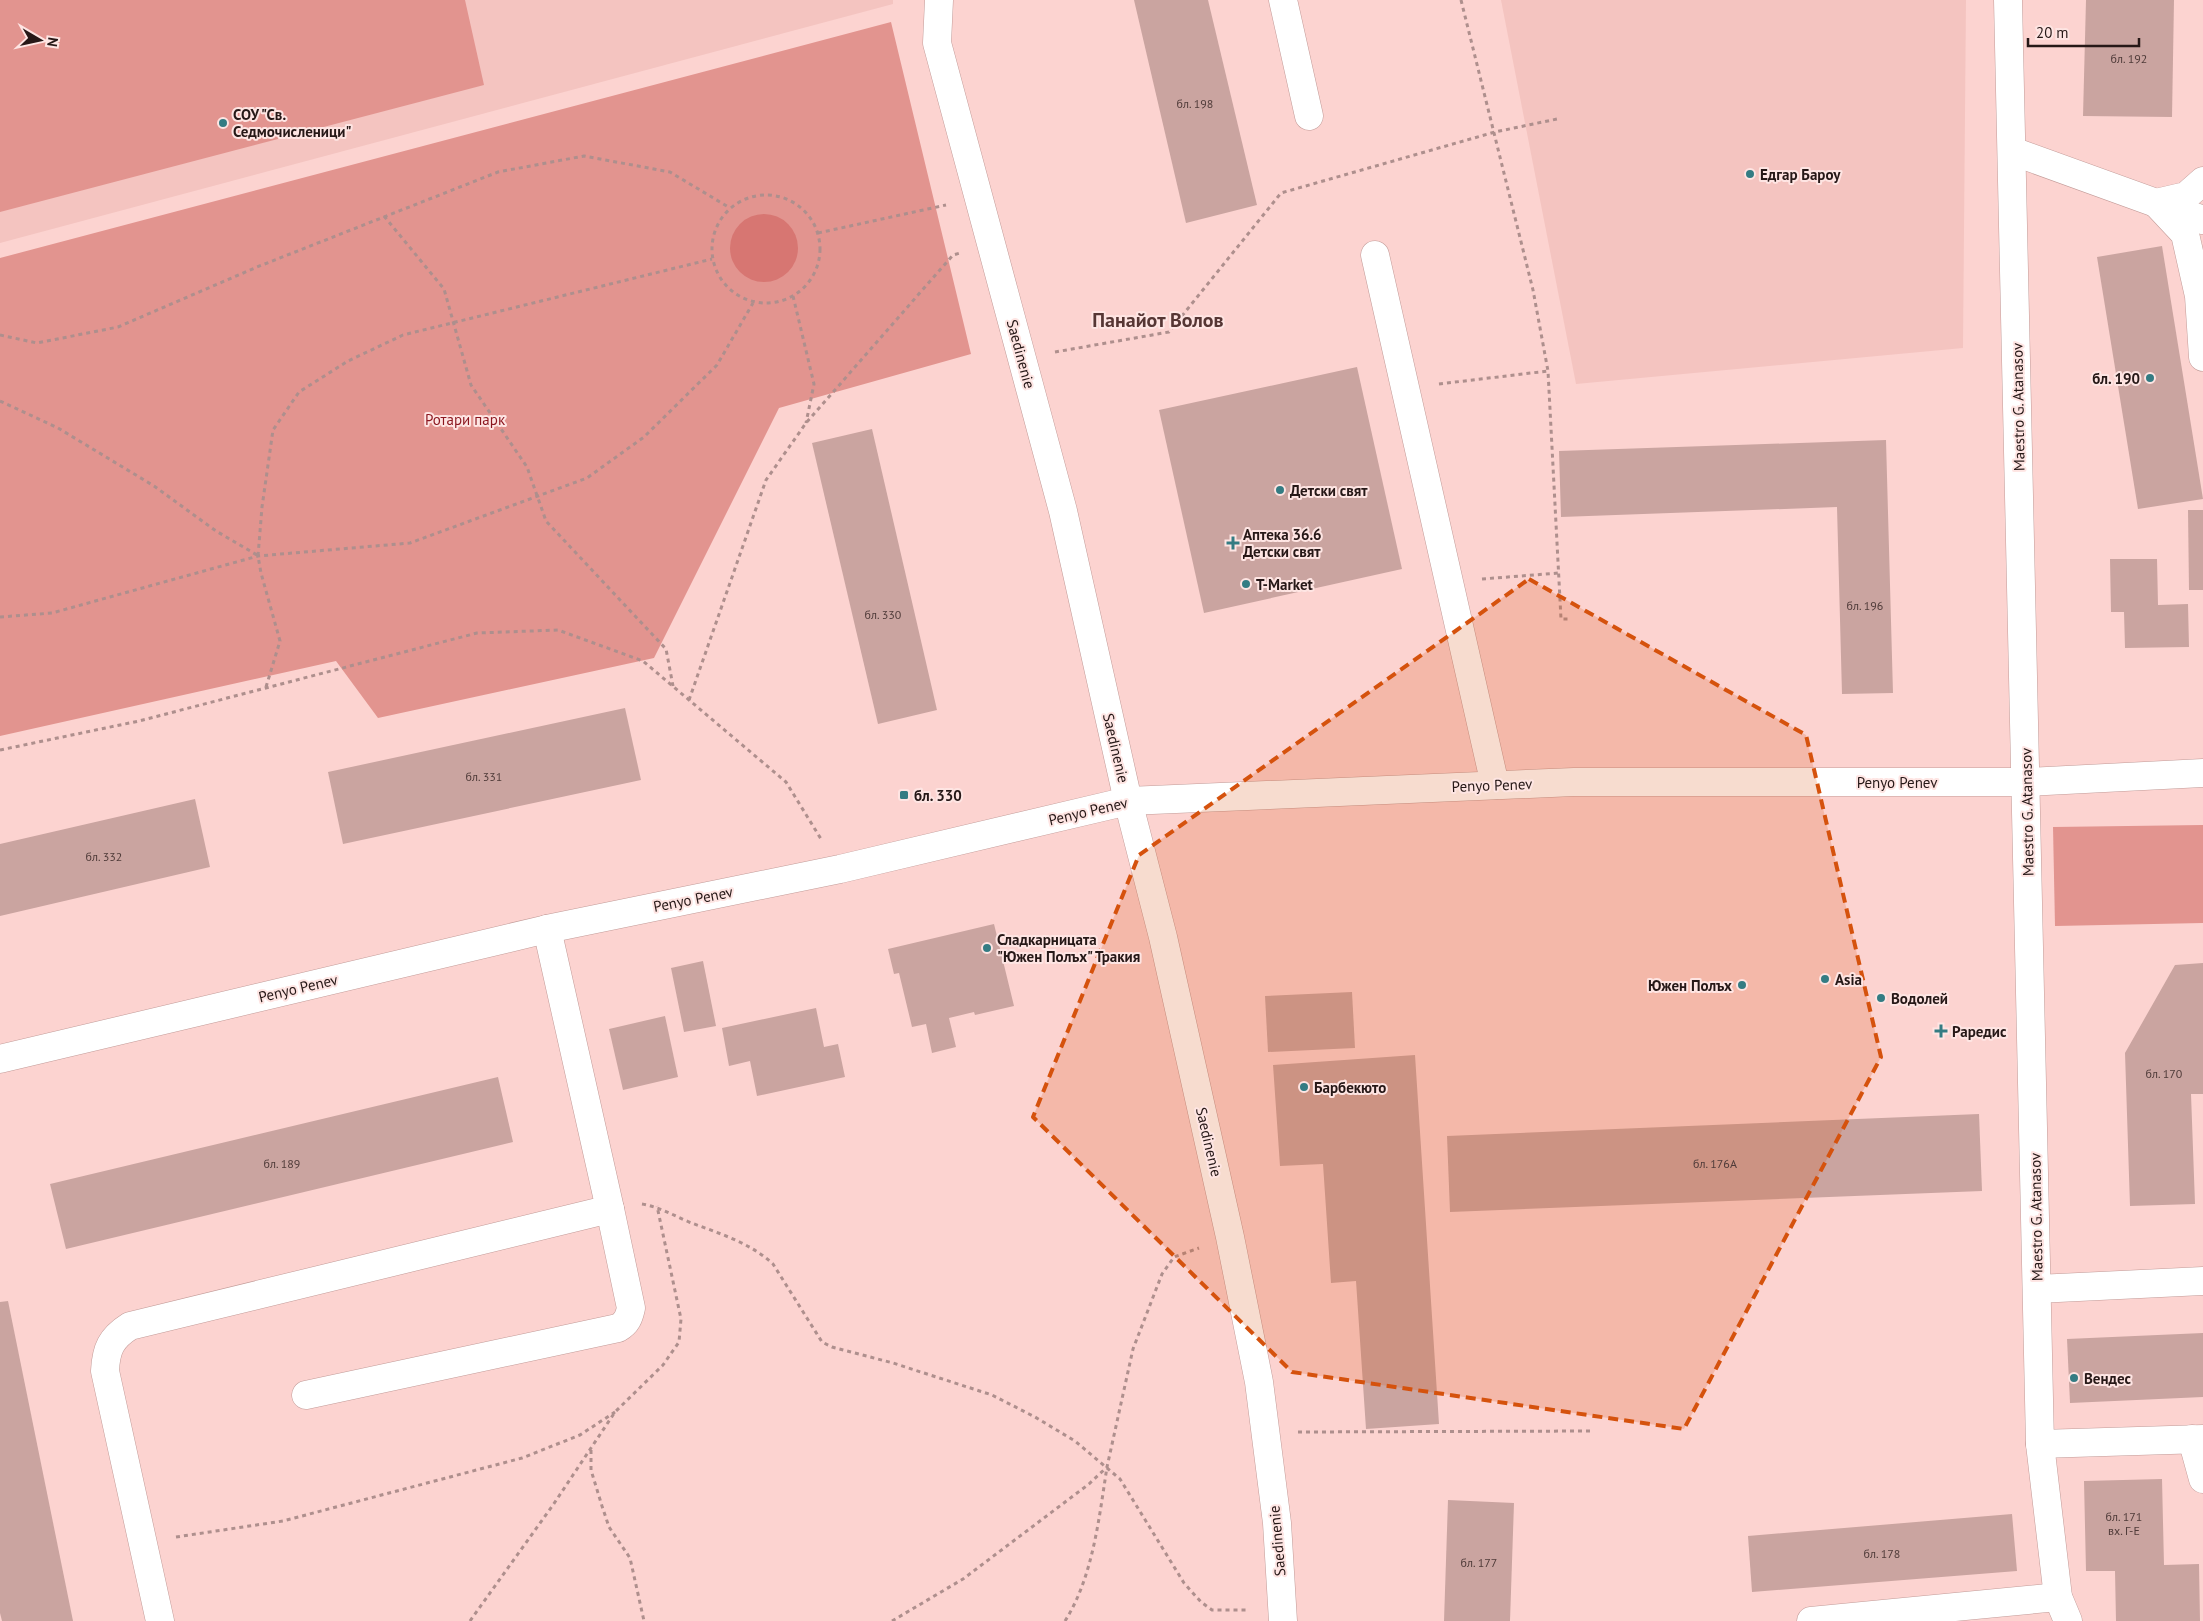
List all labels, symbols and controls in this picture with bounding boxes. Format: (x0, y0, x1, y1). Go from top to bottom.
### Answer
north arrow (15, 15, 65, 65)
scale bar (2028, 15, 2139, 47)
text: 20 m (2036, 23, 2069, 42)
text: N (43, 36, 62, 48)
house number: бл. 192 (2111, 51, 2147, 66)
house number: бл. 198 (1177, 96, 1213, 111)
place label: СОУ "Св. Седмочисленици" (233, 105, 352, 141)
marker: СОУ "Св. Седмочисленици" (217, 117, 229, 129)
place label: Едгар Бароу (1760, 165, 1841, 184)
marker: Едгар Бароу (1744, 168, 1756, 180)
district label: Панайот Волов (1092, 307, 1224, 333)
street label: Saedinenie (1003, 317, 1039, 391)
street label: Maestro G. Atanasov (2007, 342, 2029, 471)
place label: бл. 190 (2092, 369, 2140, 388)
marker: бл. 190 (2144, 372, 2156, 384)
park label: Ротари парк (425, 410, 506, 429)
place label: Детски свят (1290, 481, 1368, 500)
marker: Детски свят (1274, 484, 1286, 496)
place label: Аптека 36.6 Детски свят (1243, 525, 1322, 561)
marker: Аптека 36.6 Детски свят (1227, 537, 1239, 549)
place label: T-Market (1256, 575, 1314, 594)
marker: T-Market (1240, 578, 1252, 590)
house number: бл. 196 (1847, 598, 1883, 613)
house number: бл. 330 (865, 607, 902, 622)
street label: Saedinenie (1099, 711, 1133, 785)
street label: Maestro G. Atanasov (2016, 747, 2038, 876)
house number: бл. 331 (466, 769, 502, 784)
street label: Penyo Penev (1857, 773, 1938, 792)
street label: Penyo Penev (1451, 774, 1533, 796)
place label: бл. 330 (914, 786, 962, 805)
marker: бл. 330 (898, 789, 910, 801)
street label: Penyo Penev (1047, 792, 1130, 829)
house number: бл. 332 (86, 849, 122, 864)
street label: Penyo Penev (652, 882, 735, 916)
place label: Сладкарницата "Южен Полъх" Тракия (997, 930, 1140, 966)
marker: Сладкарницата "Южен Полъх" Тракия (981, 942, 993, 954)
street label: Penyo Penev (257, 969, 340, 1006)
place label: Asia (1835, 970, 1862, 989)
marker: Asia (1819, 973, 1831, 985)
place label: Южен Полъх (1648, 976, 1732, 995)
marker: Южен Полъх (1736, 979, 1748, 991)
place label: Водолей (1891, 989, 1948, 1008)
marker: Водолей (1875, 992, 1887, 1004)
place label: Раредис (1952, 1022, 2007, 1041)
marker: Раредис (1934, 1024, 1948, 1038)
house number: бл. 170 (2146, 1066, 2183, 1081)
place label: Барбекюто (1314, 1078, 1386, 1097)
marker: Барбекюто (1298, 1081, 1310, 1093)
street label: Saedinenie (1192, 1105, 1226, 1179)
street label: Maestro G. Atanasov (2025, 1152, 2047, 1281)
house number: бл. 189 (264, 1156, 300, 1171)
house number: бл. 176А (1693, 1156, 1737, 1171)
place label: Вендес (2084, 1369, 2132, 1388)
marker: Вендес (2068, 1372, 2080, 1384)
street label: Saedinenie (1264, 1505, 1290, 1577)
house number: бл. 171 вх. Г-Е (2106, 1509, 2142, 1538)
house number: бл. 178 (1864, 1546, 1900, 1561)
house number: бл. 177 (1461, 1555, 1497, 1570)

